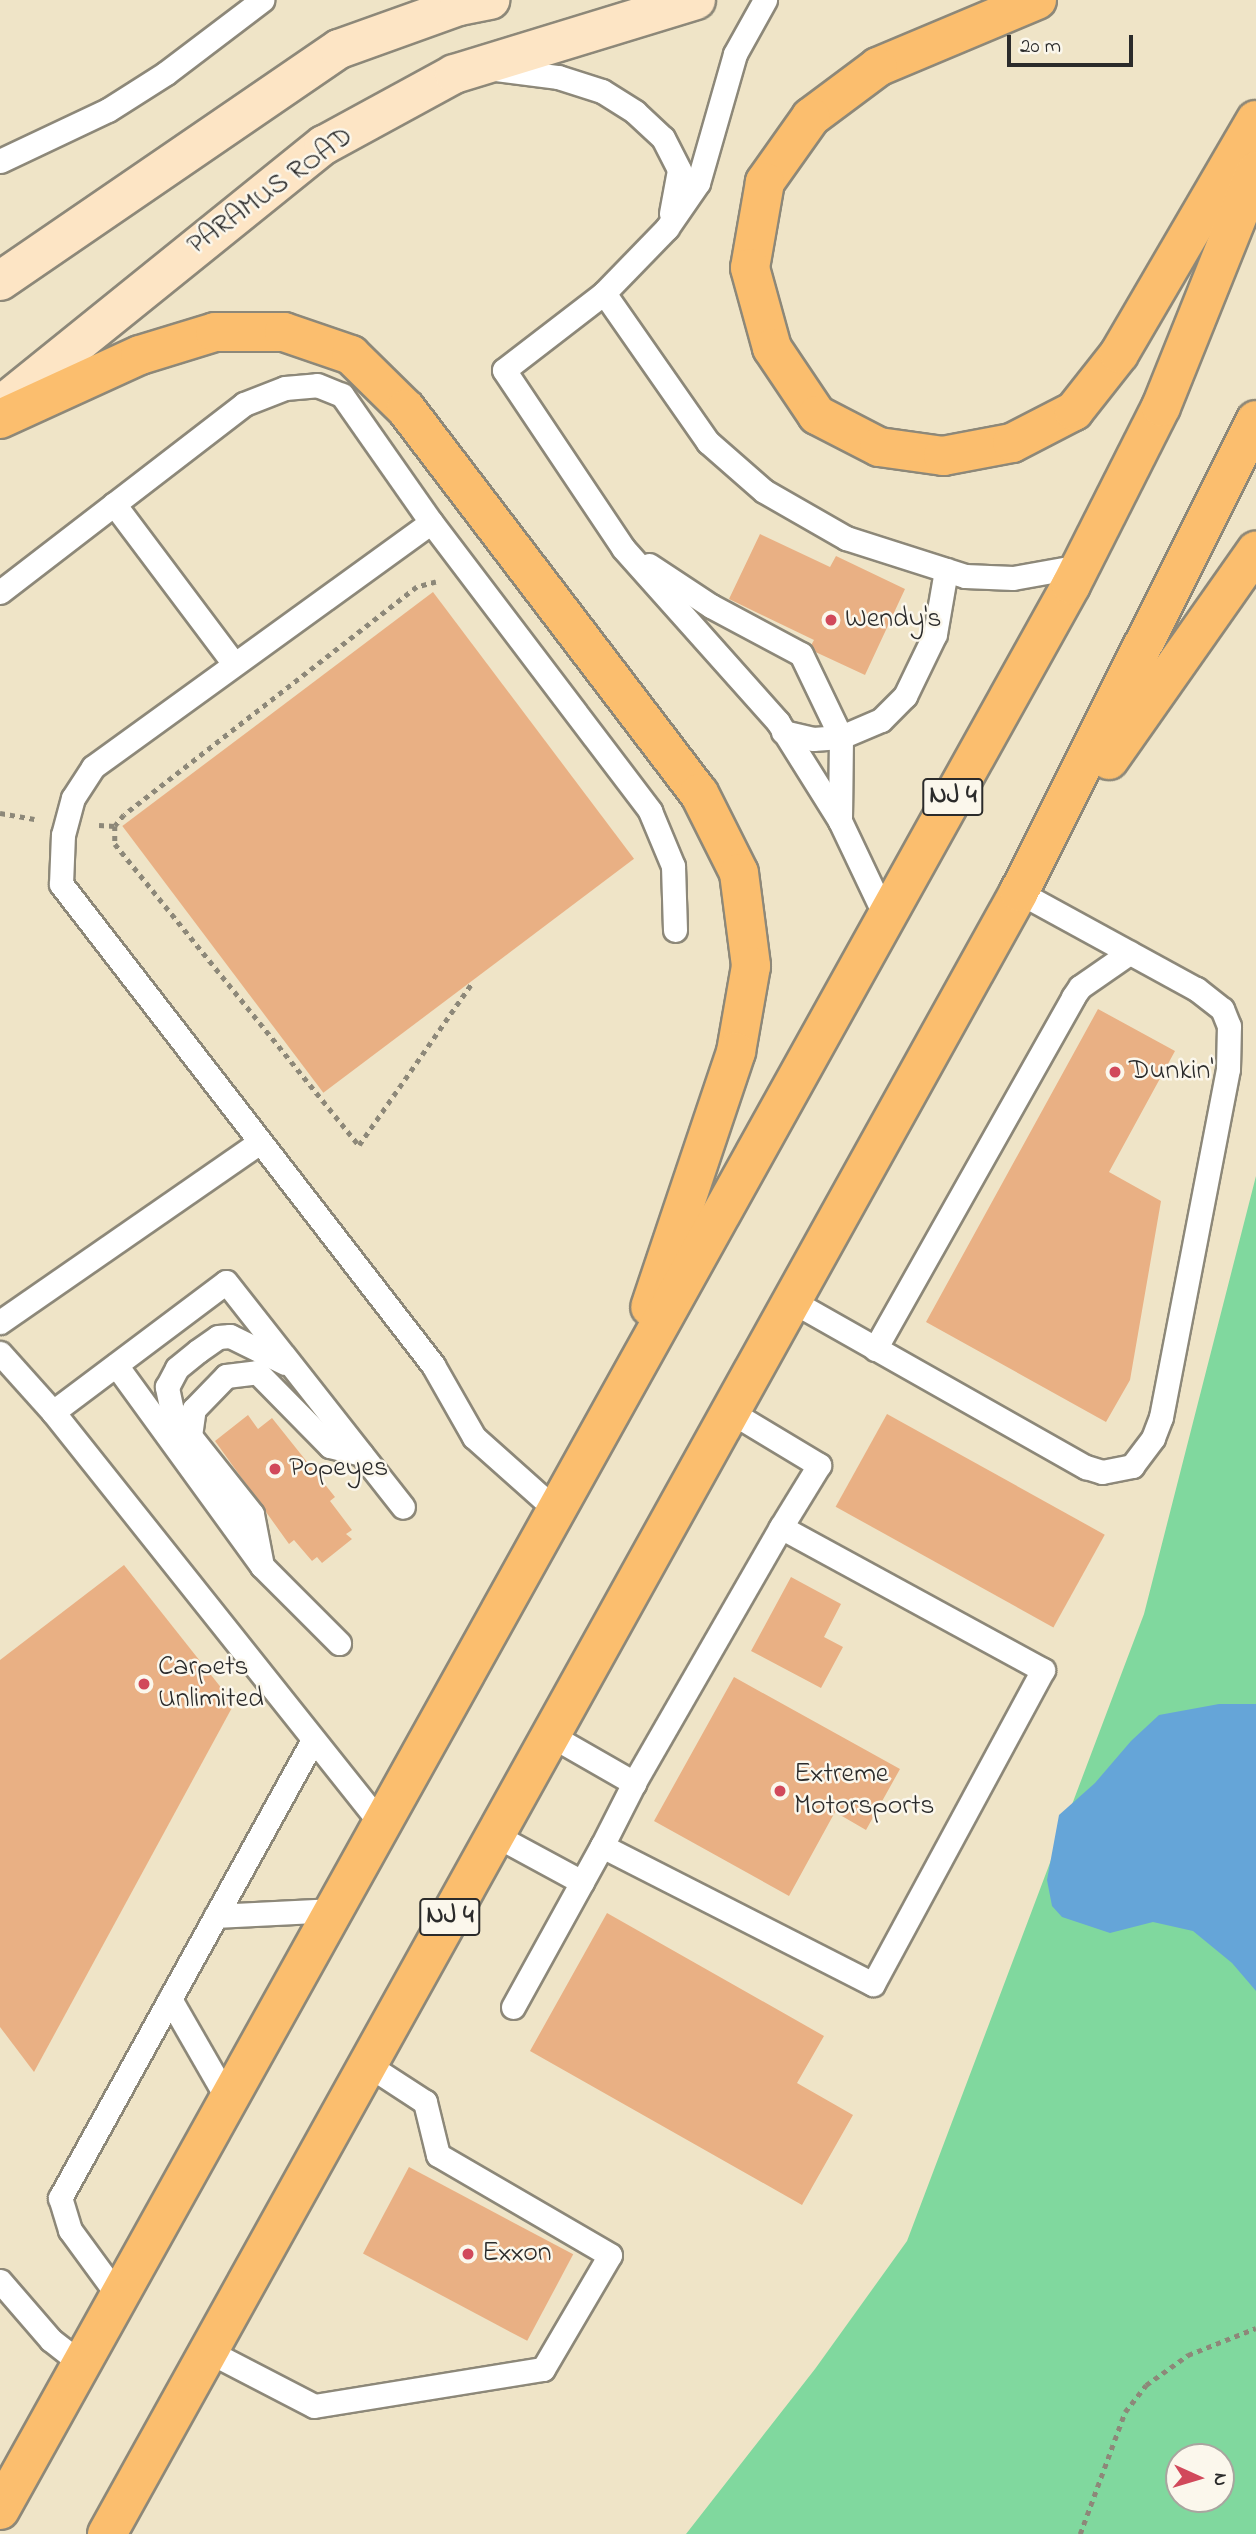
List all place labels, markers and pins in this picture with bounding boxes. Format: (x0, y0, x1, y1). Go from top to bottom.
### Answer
place label: Wendy's (845, 603, 942, 637)
marker: Wendy's (823, 612, 839, 628)
place label: Dunkin' (1129, 1055, 1213, 1089)
marker: Dunkin' (1107, 1064, 1123, 1080)
place label: Popeyes (289, 1452, 388, 1486)
marker: Popeyes (267, 1461, 283, 1477)
place label: Carpets Unlimited (158, 1651, 264, 1717)
marker: Carpets Unlimited (136, 1676, 152, 1692)
place label: Extreme Motorsports (794, 1758, 935, 1824)
marker: Extreme Motorsports (772, 1783, 788, 1799)
place label: Exxon (482, 2237, 552, 2271)
marker: Exxon (460, 2246, 476, 2262)

